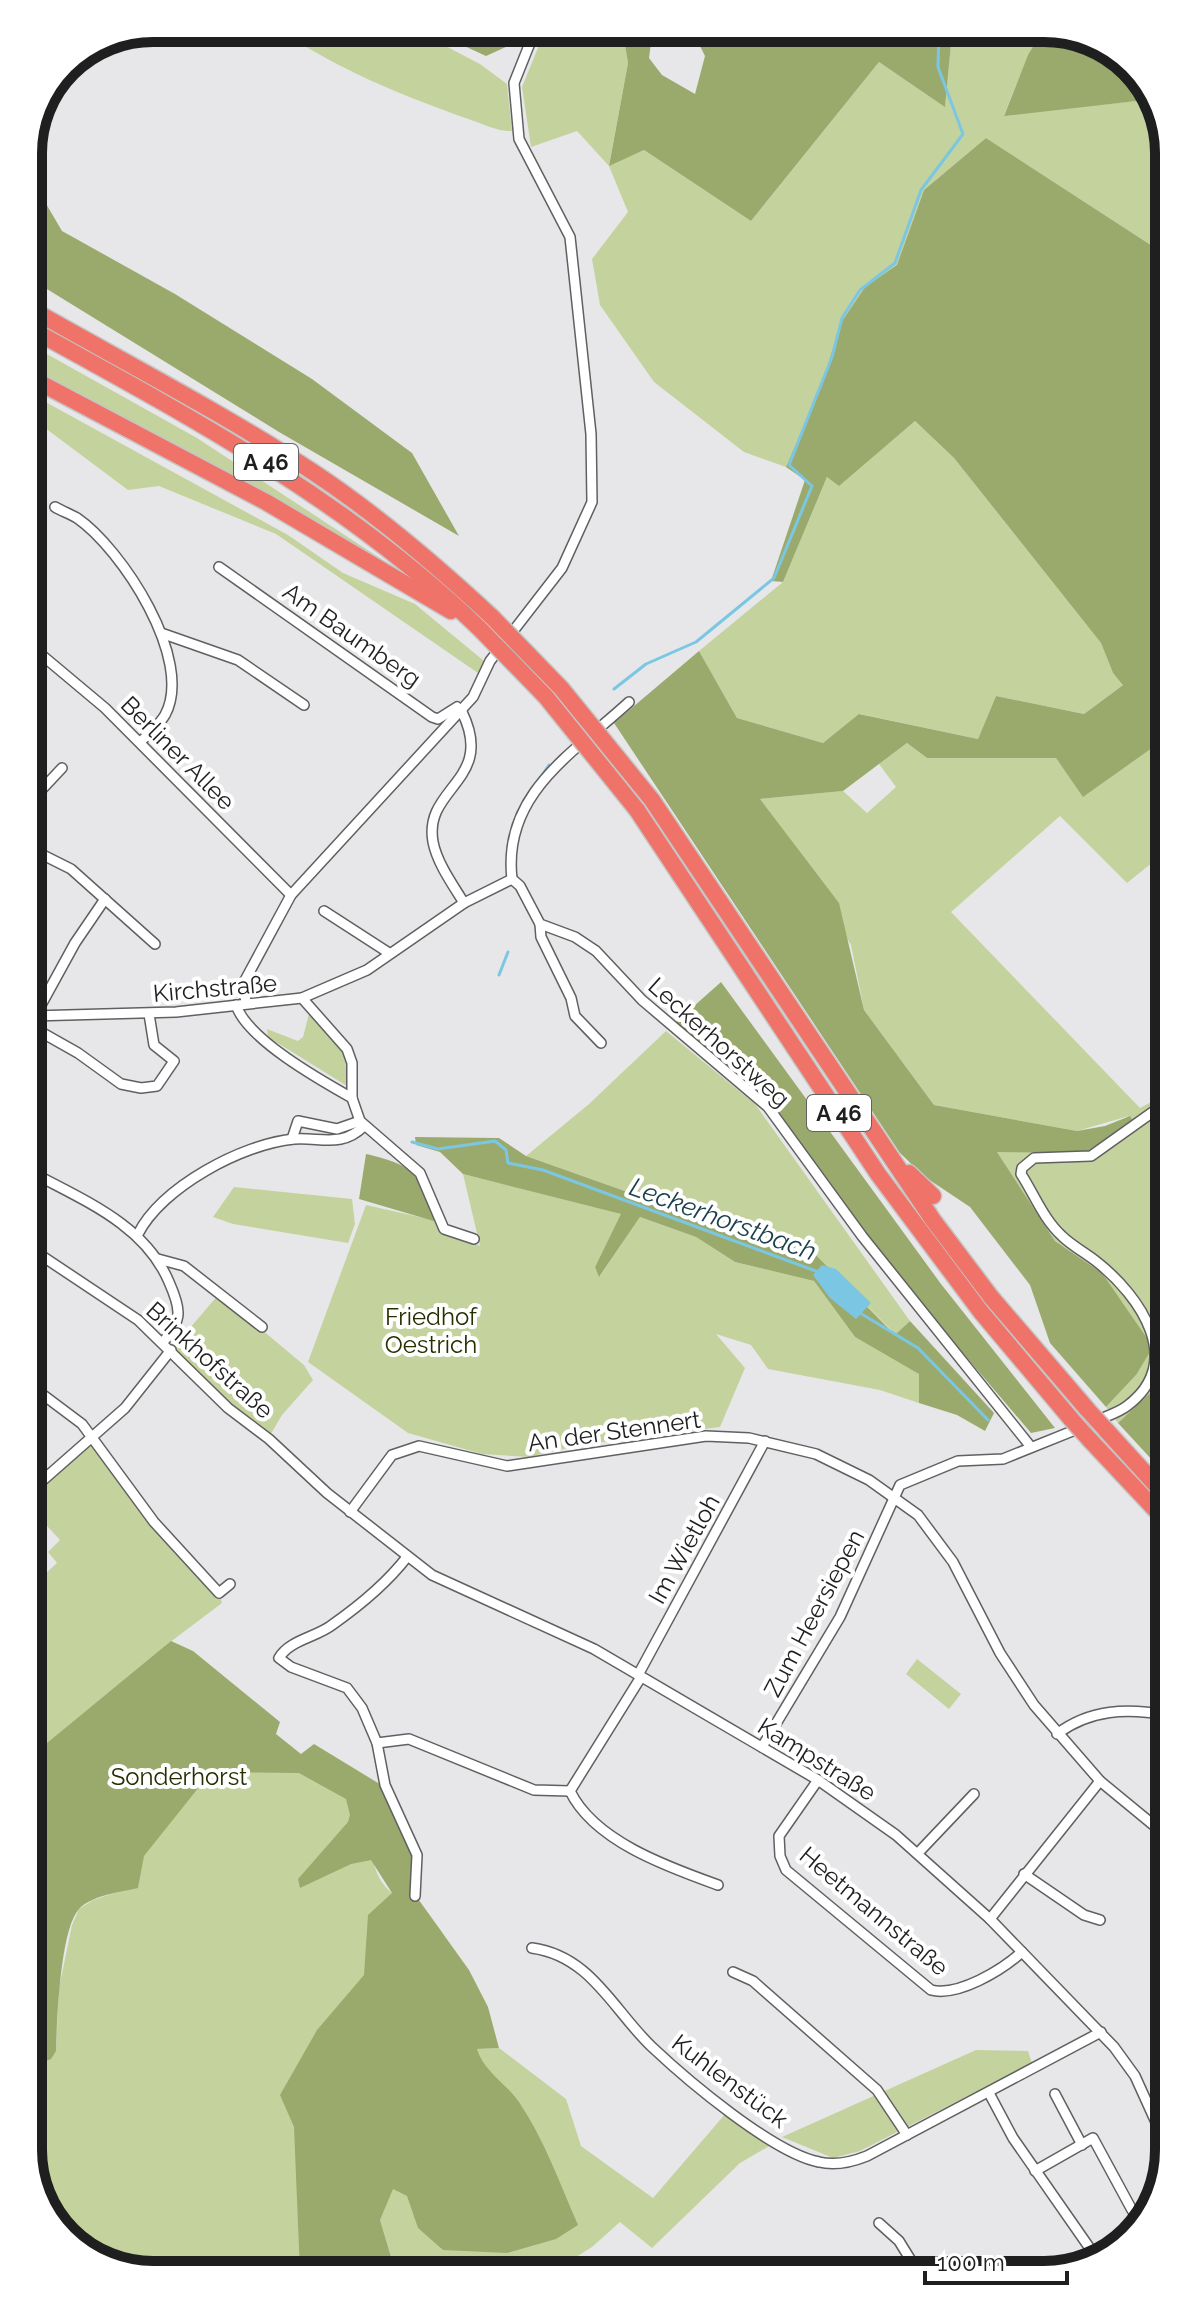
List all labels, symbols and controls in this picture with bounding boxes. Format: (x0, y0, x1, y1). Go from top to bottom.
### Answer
road number: A 46 (234, 444, 298, 480)
street label: Am Baumberg (277, 577, 427, 693)
street label: Berliner Allee (115, 690, 241, 816)
street label: Kirchstraße (152, 968, 278, 1008)
street label: Leckerhorstweg (642, 971, 796, 1113)
road number: A 46 (807, 1095, 871, 1131)
water label: Leckerhorstbach (626, 1171, 820, 1267)
street label: Brinkhofstraße (141, 1295, 279, 1425)
park label: Friedhof Oestrich (385, 1302, 478, 1359)
street label: An der Stennert (526, 1405, 702, 1457)
street label: Im Wietloh (642, 1489, 726, 1609)
street label: Zum Heersiepen (758, 1524, 870, 1702)
street label: Kampstraße (753, 1711, 881, 1807)
park label: Sonderhorst (111, 1762, 247, 1791)
street label: Heetmannstraße (794, 1840, 954, 1982)
street label: Kuhlenstück (666, 2028, 794, 2134)
scale bar (925, 2235, 1067, 2285)
text: 100 m (937, 2248, 1005, 2277)

